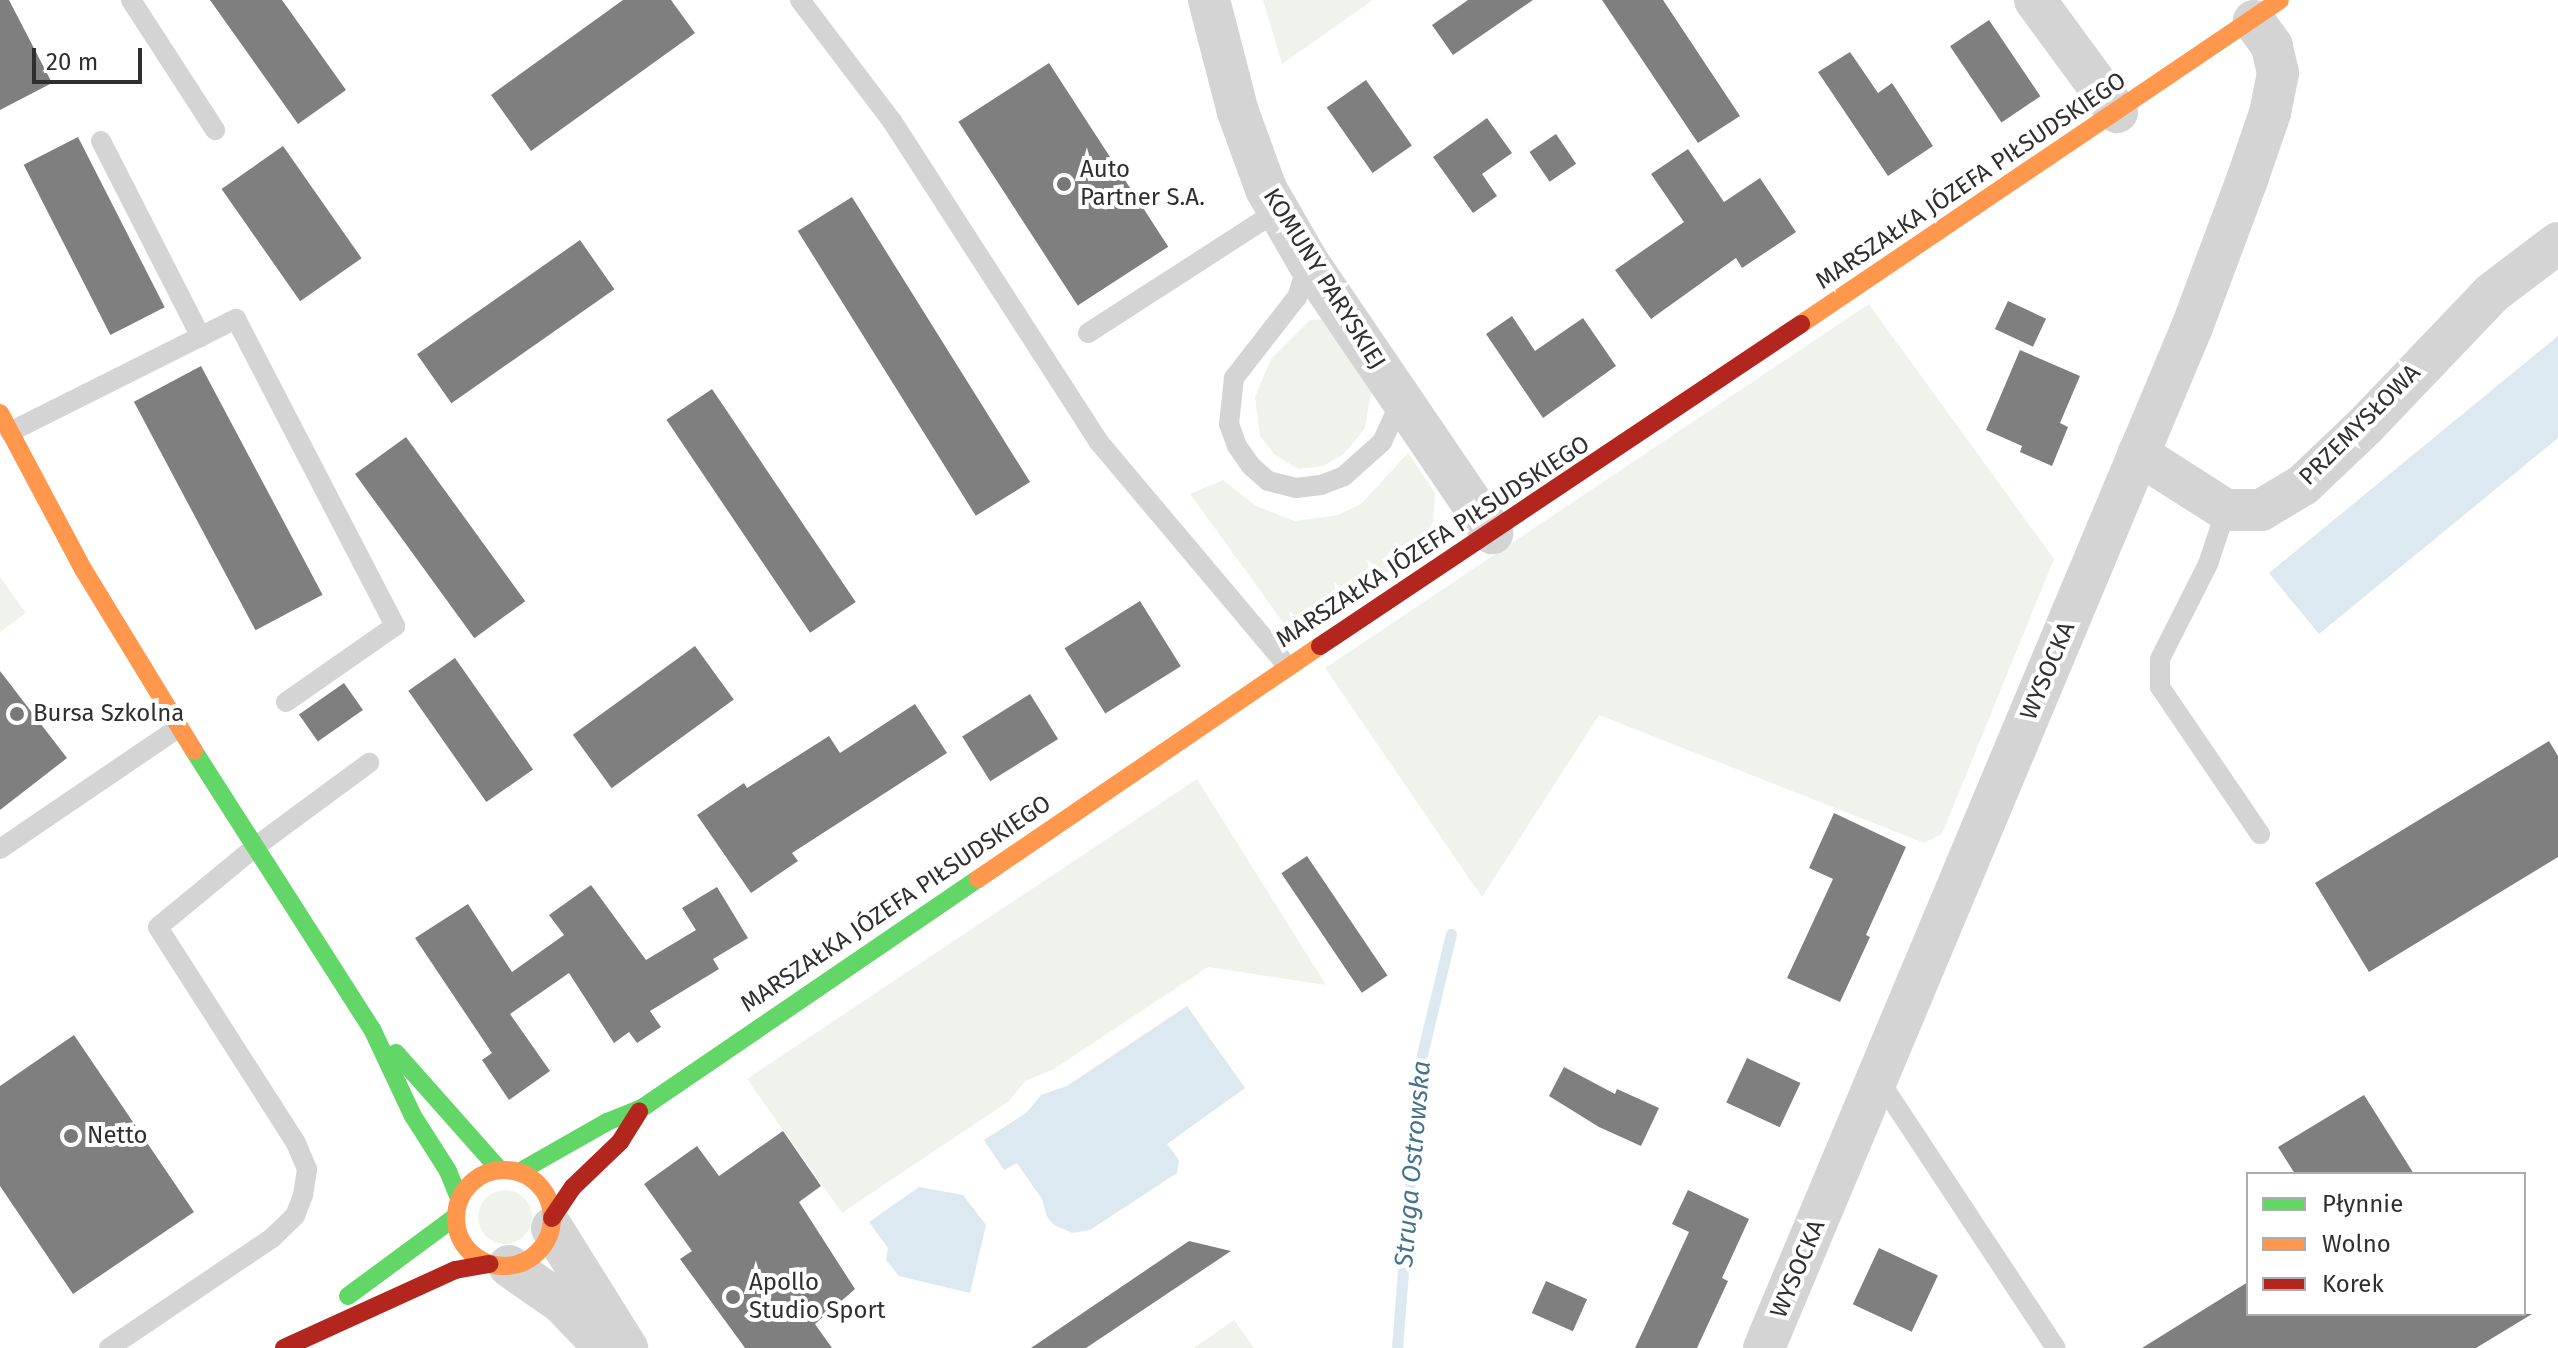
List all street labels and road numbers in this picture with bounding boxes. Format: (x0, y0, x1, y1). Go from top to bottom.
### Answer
street label: MARSZAŁKA JÓZEFA PIŁSUDSKIEGO (1810, 66, 2132, 296)
street label: KOMUNY PARYSKIEJ (1257, 183, 1391, 375)
street label: PRZEMYSŁOWA (2294, 359, 2426, 491)
street label: MARSZAŁKA JÓZEFA PIŁSUDSKIEGO (1271, 430, 1595, 654)
street label: WYSOCKA (2015, 618, 2081, 724)
street label: MARSZAŁKA JÓZEFA PIŁSUDSKIEGO (735, 789, 1057, 1019)
street label: WYSOCKA (1765, 1216, 1831, 1322)

